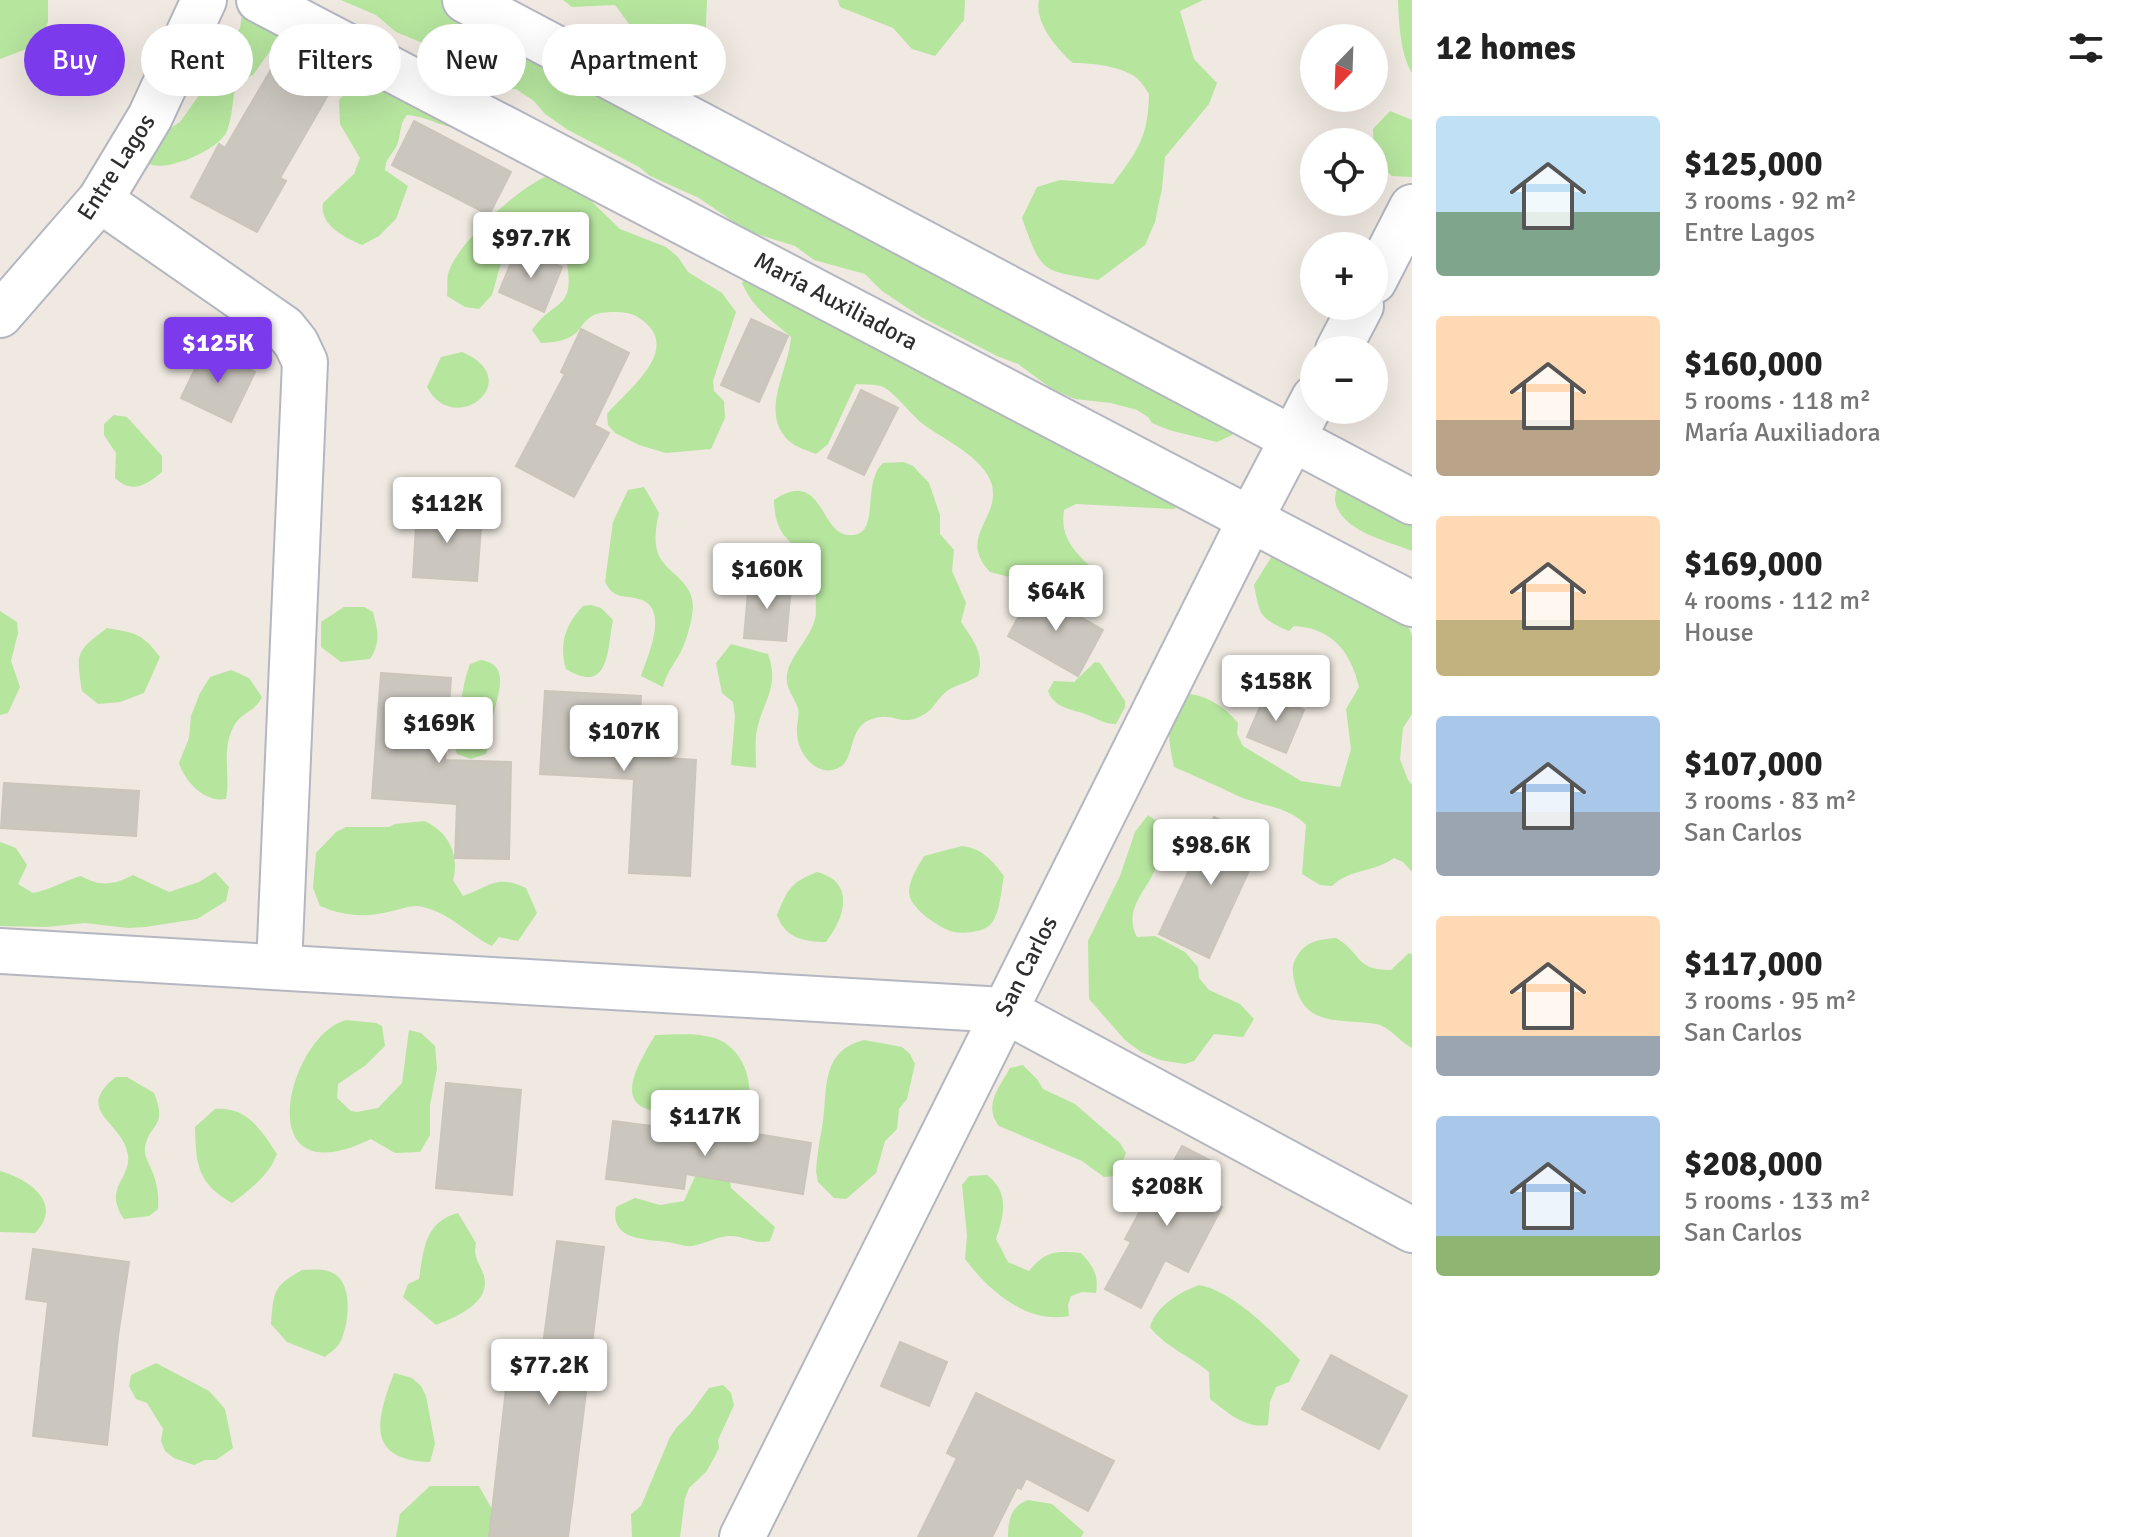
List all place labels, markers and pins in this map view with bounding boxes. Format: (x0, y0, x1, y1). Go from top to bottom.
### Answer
pin: $97.7K (466, 212, 596, 280)
pin: $125K (162, 317, 274, 385)
pin: $112K (391, 477, 503, 545)
pin: $160K (711, 543, 823, 611)
pin: $64K (1009, 565, 1103, 633)
pin: $158K (1220, 655, 1332, 723)
pin: $169K (383, 697, 495, 765)
pin: $107K (568, 705, 680, 773)
pin: $98.6K (1146, 819, 1276, 887)
pin: $117K (649, 1090, 761, 1158)
pin: $208K (1111, 1160, 1223, 1228)
pin: $77.2K (484, 1339, 614, 1407)

